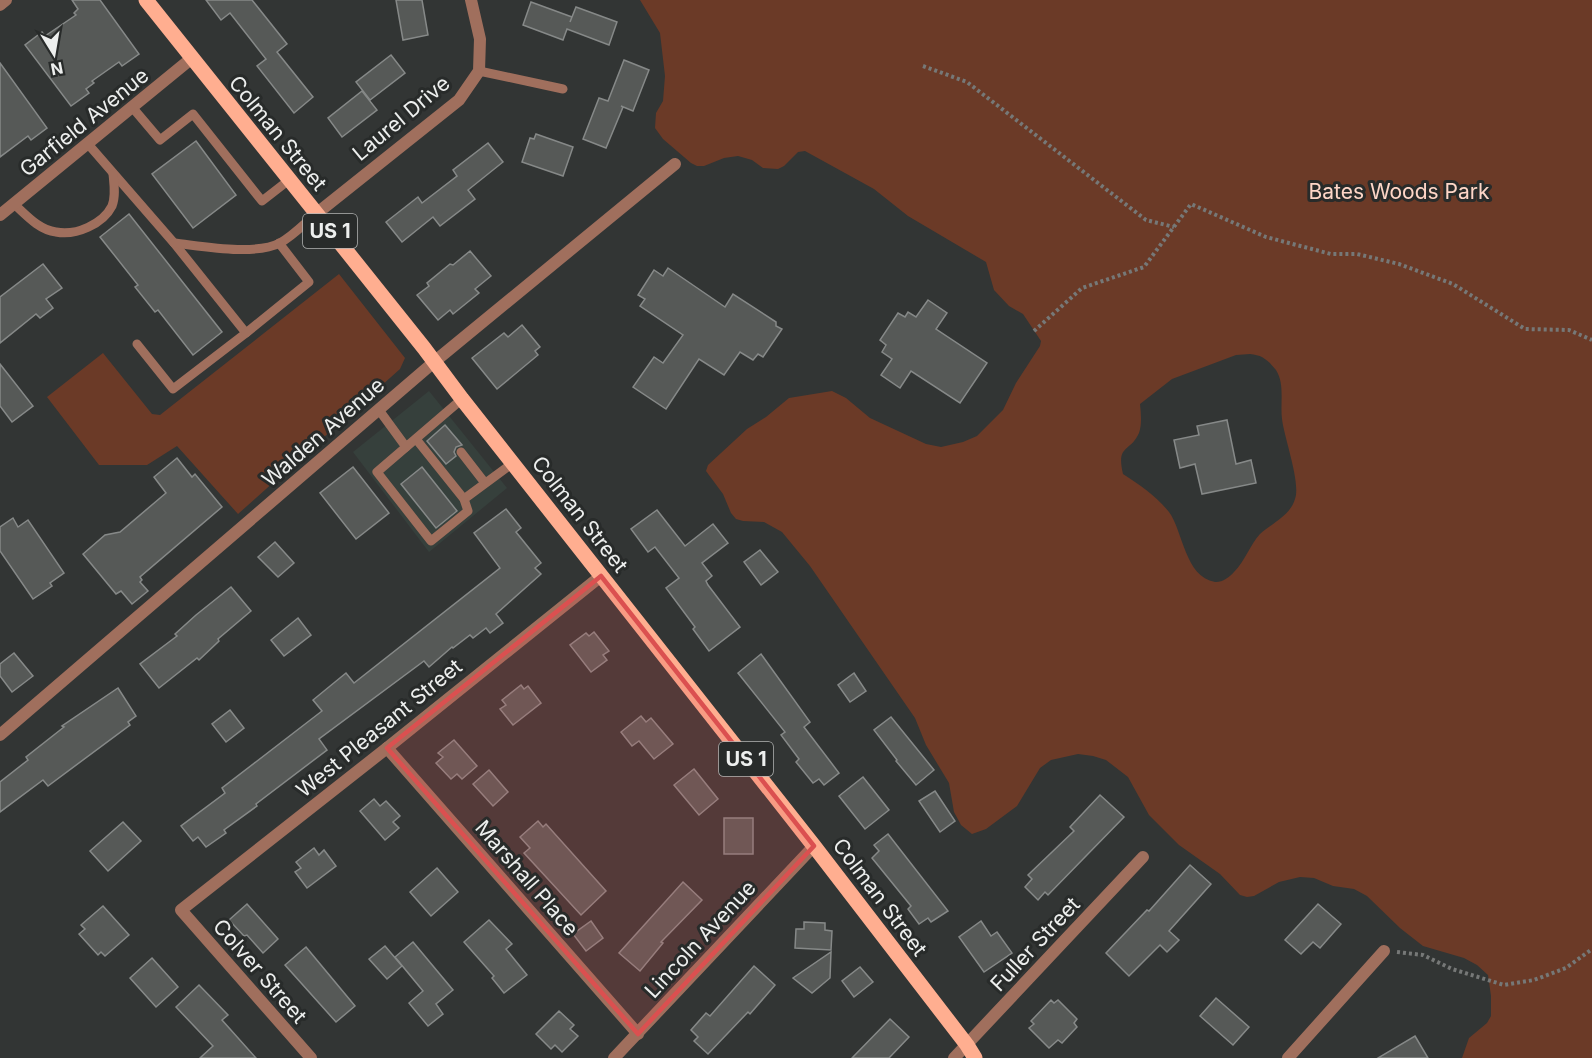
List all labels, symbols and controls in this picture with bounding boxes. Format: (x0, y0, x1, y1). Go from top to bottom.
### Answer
north arrow (24, 24, 84, 84)
text: N (49, 58, 65, 80)
street label: Garfield Avenue (15, 62, 153, 182)
street label: Colman Street (224, 70, 332, 196)
street label: Laurel Drive (347, 70, 455, 166)
park label: Bates Woods Park (1308, 179, 1490, 204)
road number: US 1 (303, 214, 357, 248)
street label: Walden Avenue (257, 372, 389, 492)
street label: Colman Street (527, 451, 633, 577)
street label: West Pleasant Street (291, 653, 467, 802)
road number: US 1 (719, 742, 773, 776)
street label: Marshall Place (470, 815, 584, 941)
street label: Colman Street (828, 833, 932, 961)
street label: Lincoln Avenue (639, 875, 761, 1003)
street label: Fuller Street (985, 892, 1085, 996)
street label: Colver Street (208, 914, 312, 1028)

